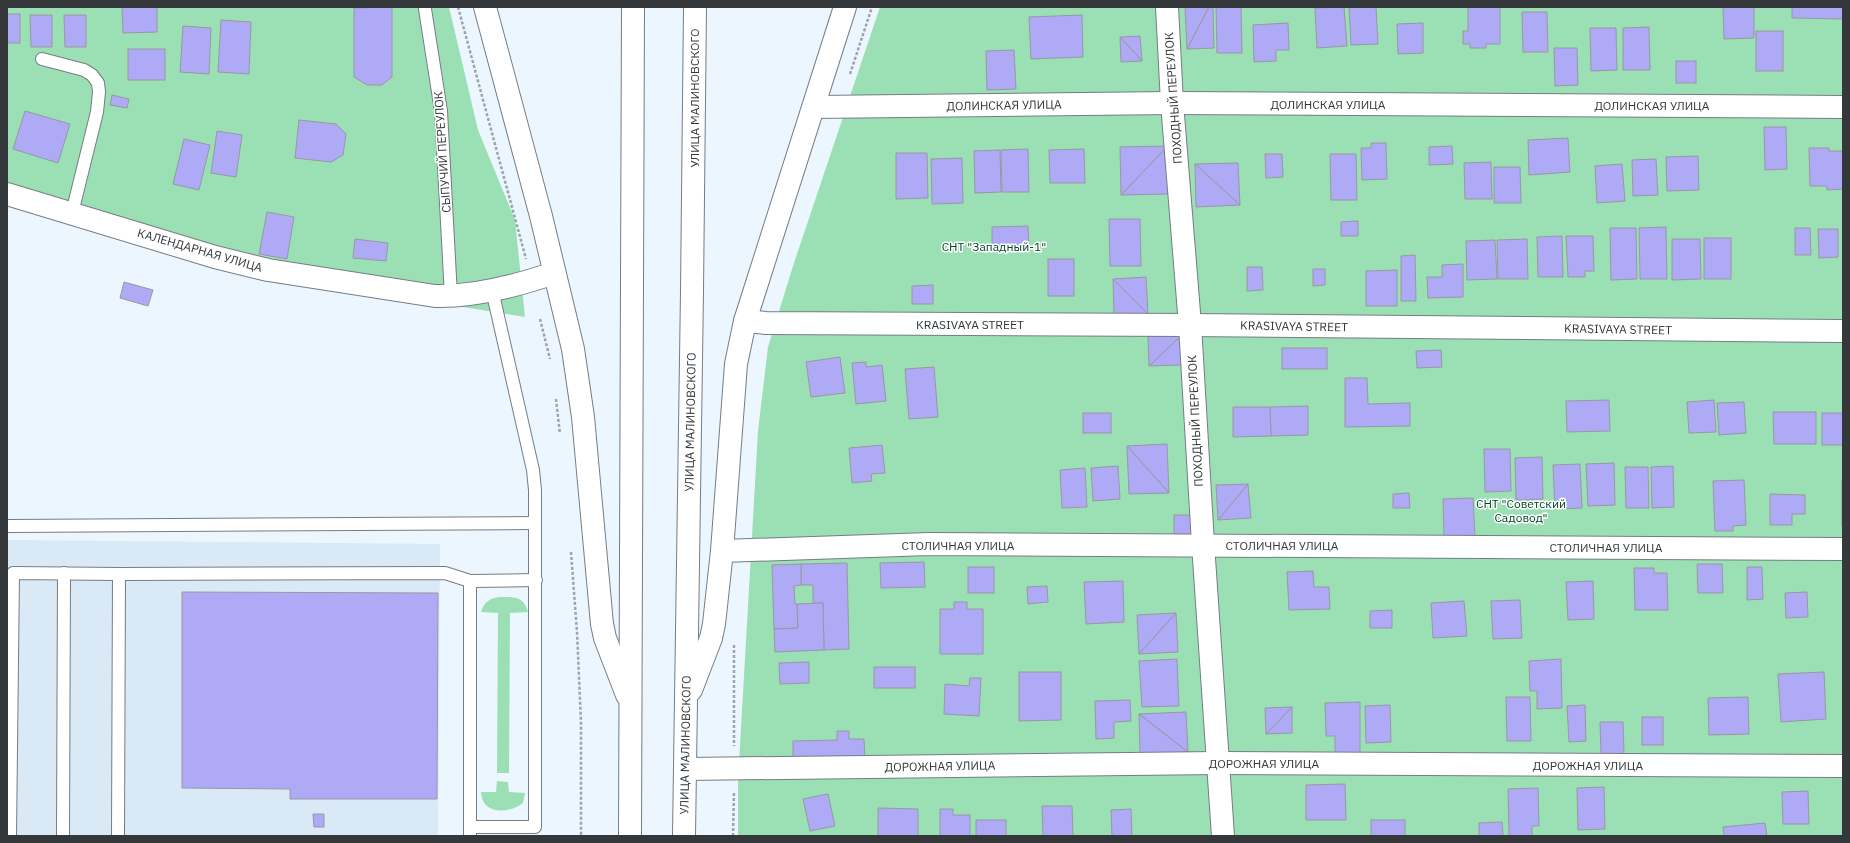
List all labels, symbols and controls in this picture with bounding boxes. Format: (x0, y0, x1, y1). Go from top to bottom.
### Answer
street label: УЛИЦА МАЛИНОВСКОГО (687, 28, 702, 168)
street label: ПОХОДНЫЙ ПЕРЕУЛОК (1161, 32, 1185, 164)
street label: СЫПУЧИЙ ПЕРЕУЛОК (430, 91, 454, 213)
street label: ДОЛИНСКАЯ УЛИЦА (946, 96, 1062, 114)
street label: ДОЛИНСКАЯ УЛИЦА (1270, 97, 1386, 112)
street label: ДОЛИНСКАЯ УЛИЦА (1594, 98, 1710, 113)
street label: КАЛЕНДАРНАЯ УЛИЦА (136, 225, 265, 275)
park label: СНТ "Западный-1" (942, 239, 1046, 254)
street label: KRASIVAYA STREET (916, 317, 1024, 332)
street label: KRASIVAYA STREET (1240, 318, 1348, 334)
street label: KRASIVAYA STREET (1564, 321, 1672, 337)
street label: УЛИЦА МАЛИНОВСКОГО (681, 352, 699, 492)
street label: ПОХОДНЫЙ ПЕРЕУЛОК (1184, 355, 1206, 487)
park label: СНТ "Советский Садовод" (1476, 496, 1566, 525)
street label: СТОЛИЧНАЯ УЛИЦА (901, 538, 1015, 553)
street label: СТОЛИЧНАЯ УЛИЦА (1225, 538, 1339, 553)
street label: СТОЛИЧНАЯ УЛИЦА (1549, 540, 1663, 555)
street label: УЛИЦА МАЛИНОВСКОГО (676, 675, 694, 815)
street label: ДОРОЖНАЯ УЛИЦА (1209, 756, 1320, 771)
street label: ДОРОЖНАЯ УЛИЦА (885, 758, 996, 774)
street label: ДОРОЖНАЯ УЛИЦА (1533, 758, 1644, 773)

